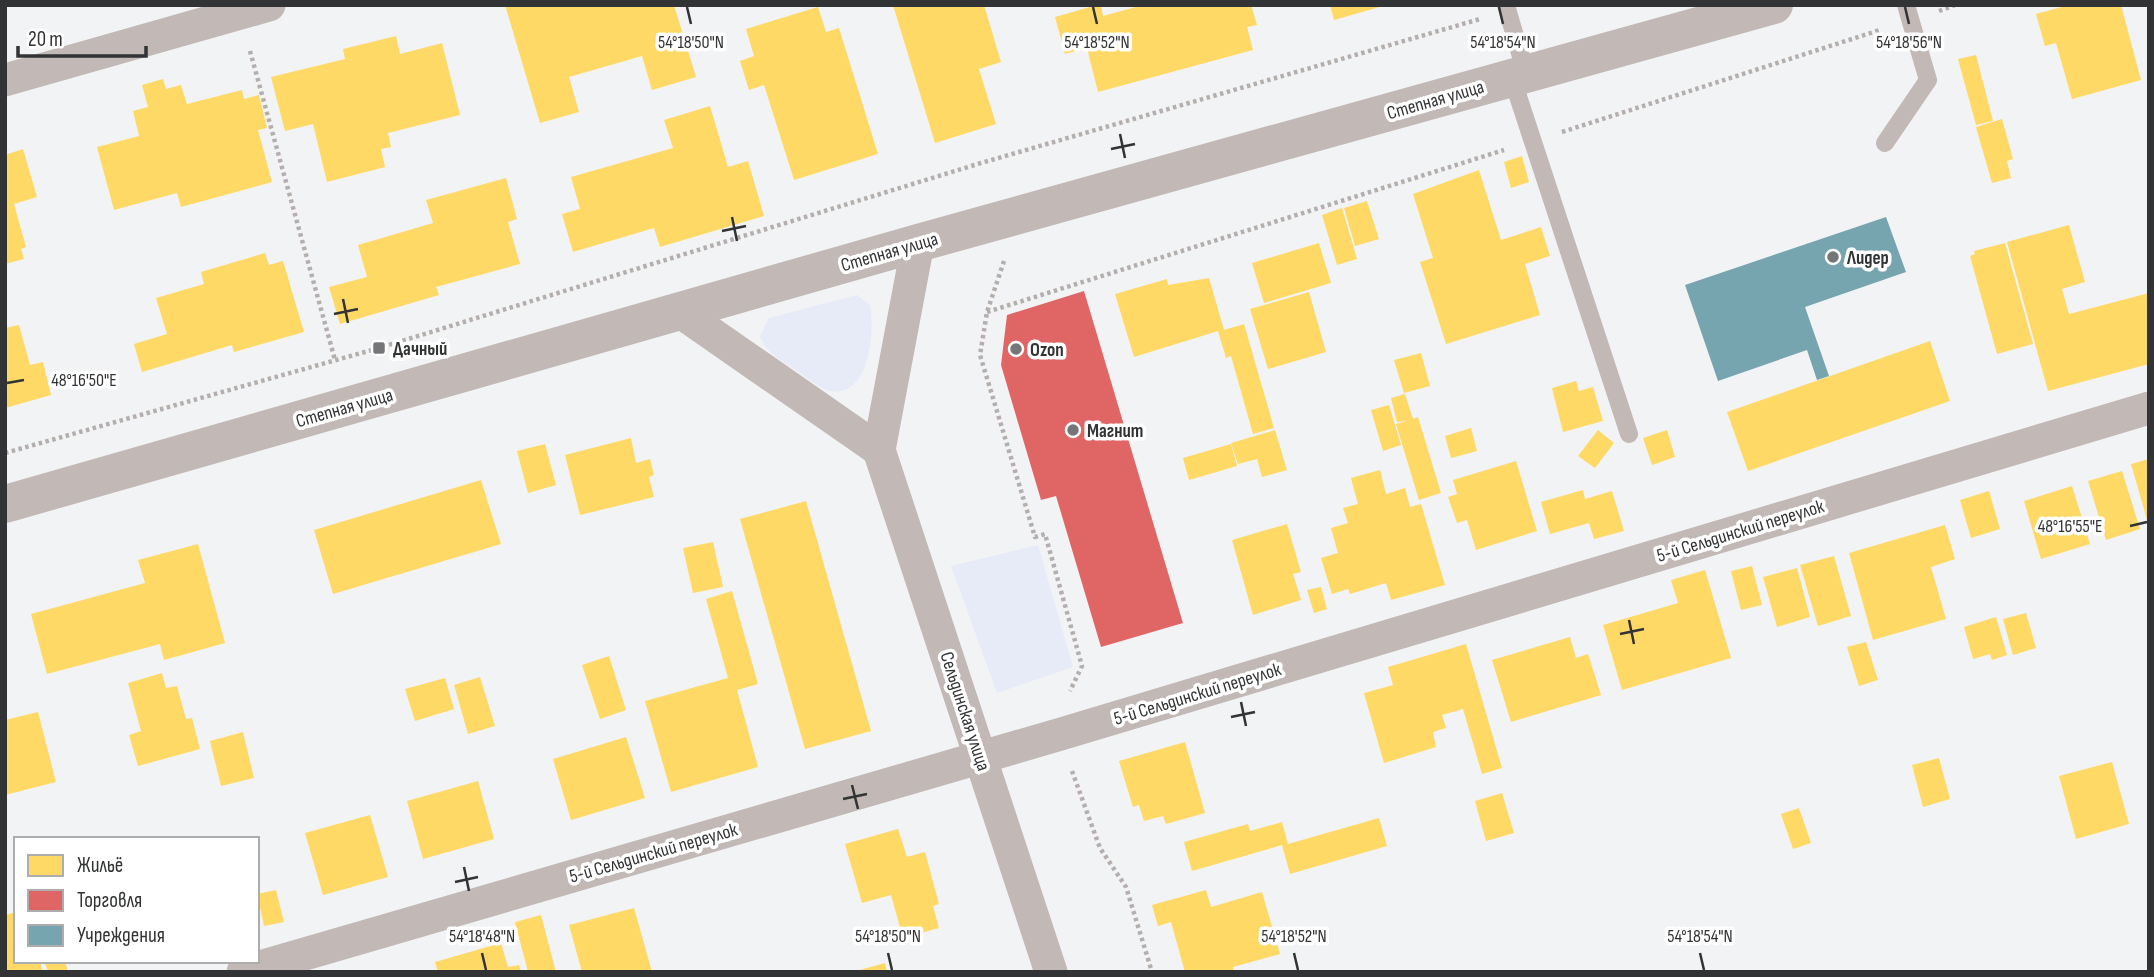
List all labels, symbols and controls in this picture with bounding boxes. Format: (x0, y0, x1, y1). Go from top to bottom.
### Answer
scale bar (18, 14, 145, 58)
text: 20 m (28, 27, 63, 52)
text: 54°18'50"N (658, 32, 724, 53)
text: 54°18'52"N (1064, 32, 1130, 53)
text: 54°18'54"N (1470, 32, 1536, 53)
text: 54°18'56"N (1876, 32, 1942, 53)
street label: Степная улица (1384, 76, 1487, 125)
street label: Степная улица (838, 228, 941, 277)
place label: Лидер (1846, 247, 1889, 270)
marker: Лидер (1825, 249, 1841, 265)
place label: Дачный (393, 338, 447, 361)
place label: Ozon (1030, 339, 1064, 362)
marker: Дачный (371, 340, 387, 356)
marker: Ozon (1008, 341, 1024, 357)
text: 48°16'50"E (51, 370, 117, 391)
street label: Степная улица (293, 384, 396, 433)
place label: Магнит (1087, 420, 1143, 443)
marker: Магнит (1065, 422, 1081, 438)
street label: 5-й Сельдинский переулок (1654, 495, 1828, 568)
text: 48°16'55"E (2038, 516, 2102, 537)
street label: Сельдинская улица (935, 649, 995, 774)
street label: 5-й Сельдинский переулок (1111, 658, 1285, 731)
street label: 5-й Сельдинский переулок (567, 818, 741, 888)
legend (14, 837, 259, 963)
text: Жильё (77, 853, 123, 878)
text: Торговля (77, 888, 142, 913)
text: Учреждения (77, 923, 165, 948)
text: 54°18'48"N (449, 926, 515, 947)
text: 54°18'50"N (855, 926, 921, 947)
text: 54°18'52"N (1261, 926, 1327, 947)
text: 54°18'54"N (1667, 926, 1733, 947)

